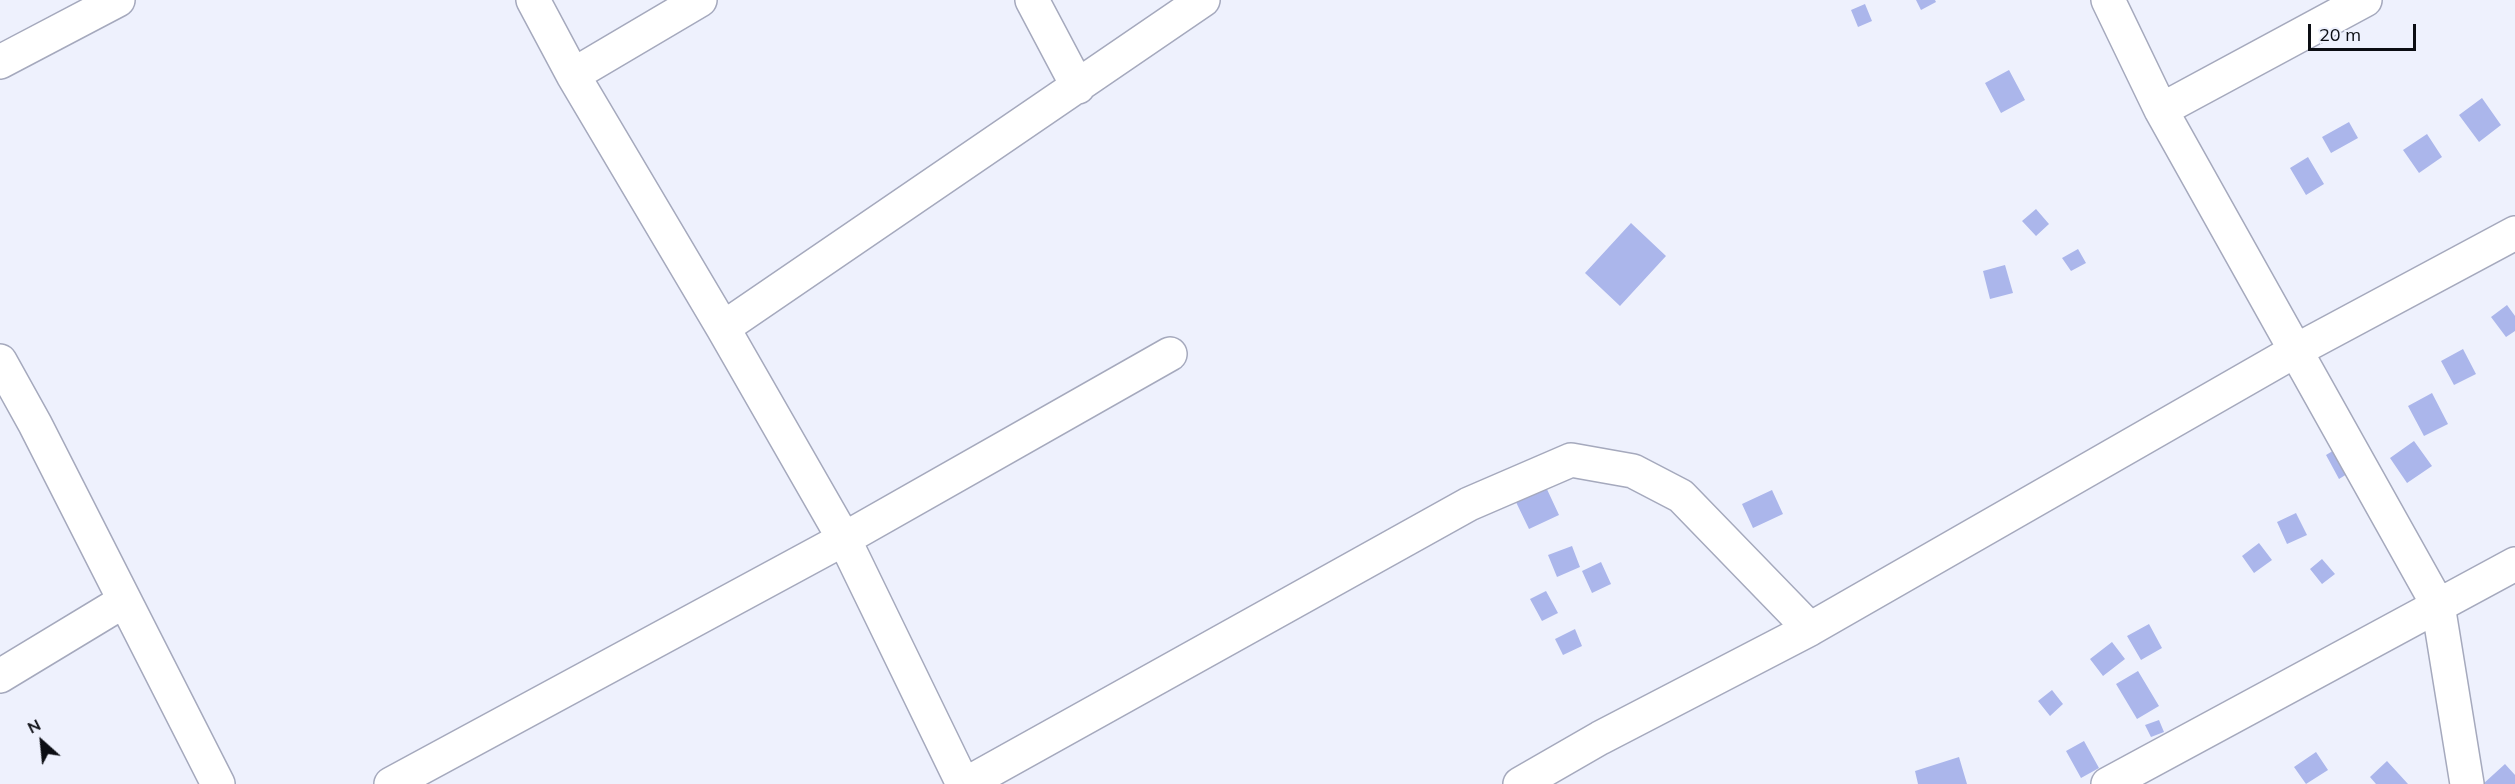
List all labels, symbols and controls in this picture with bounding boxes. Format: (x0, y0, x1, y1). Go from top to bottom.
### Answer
scale bar (2311, 12, 2419, 50)
text: 20 m (2319, 23, 2361, 46)
north arrow (12, 712, 72, 772)
text: N (24, 714, 44, 738)

